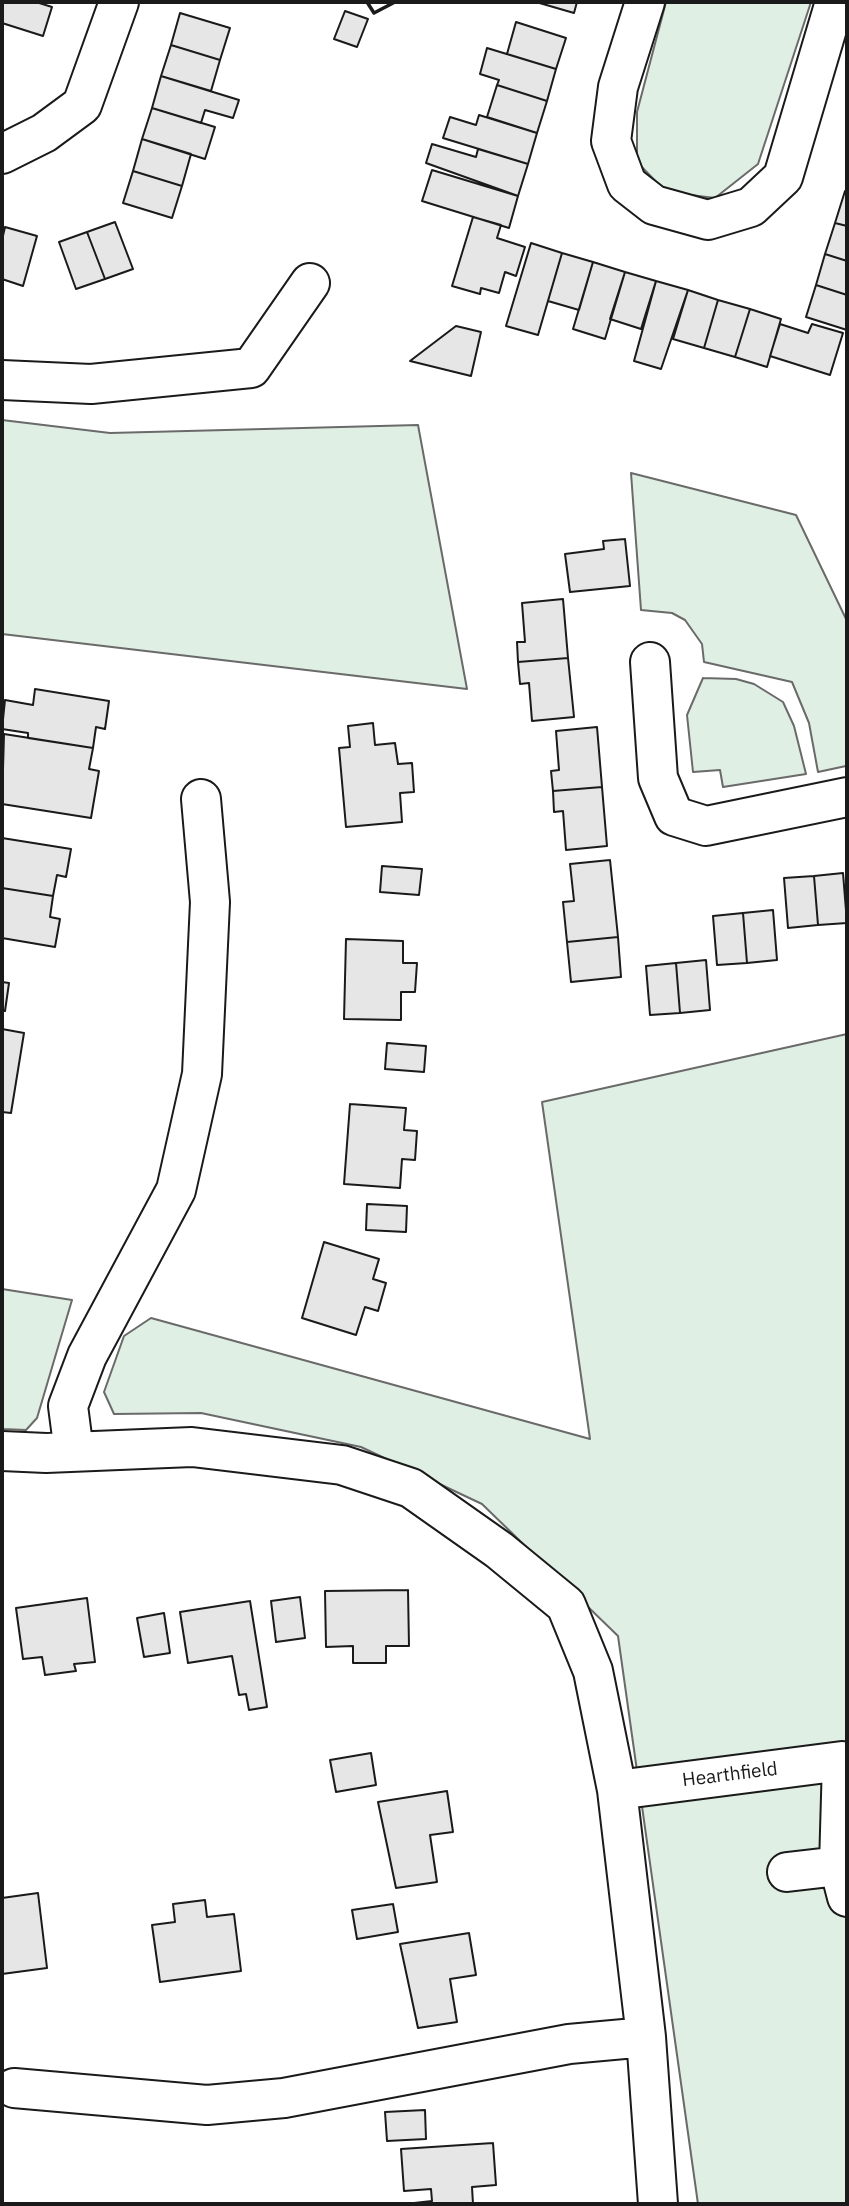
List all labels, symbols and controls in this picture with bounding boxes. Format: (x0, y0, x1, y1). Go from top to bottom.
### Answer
street label: Hearthfield (681, 1758, 779, 1792)

